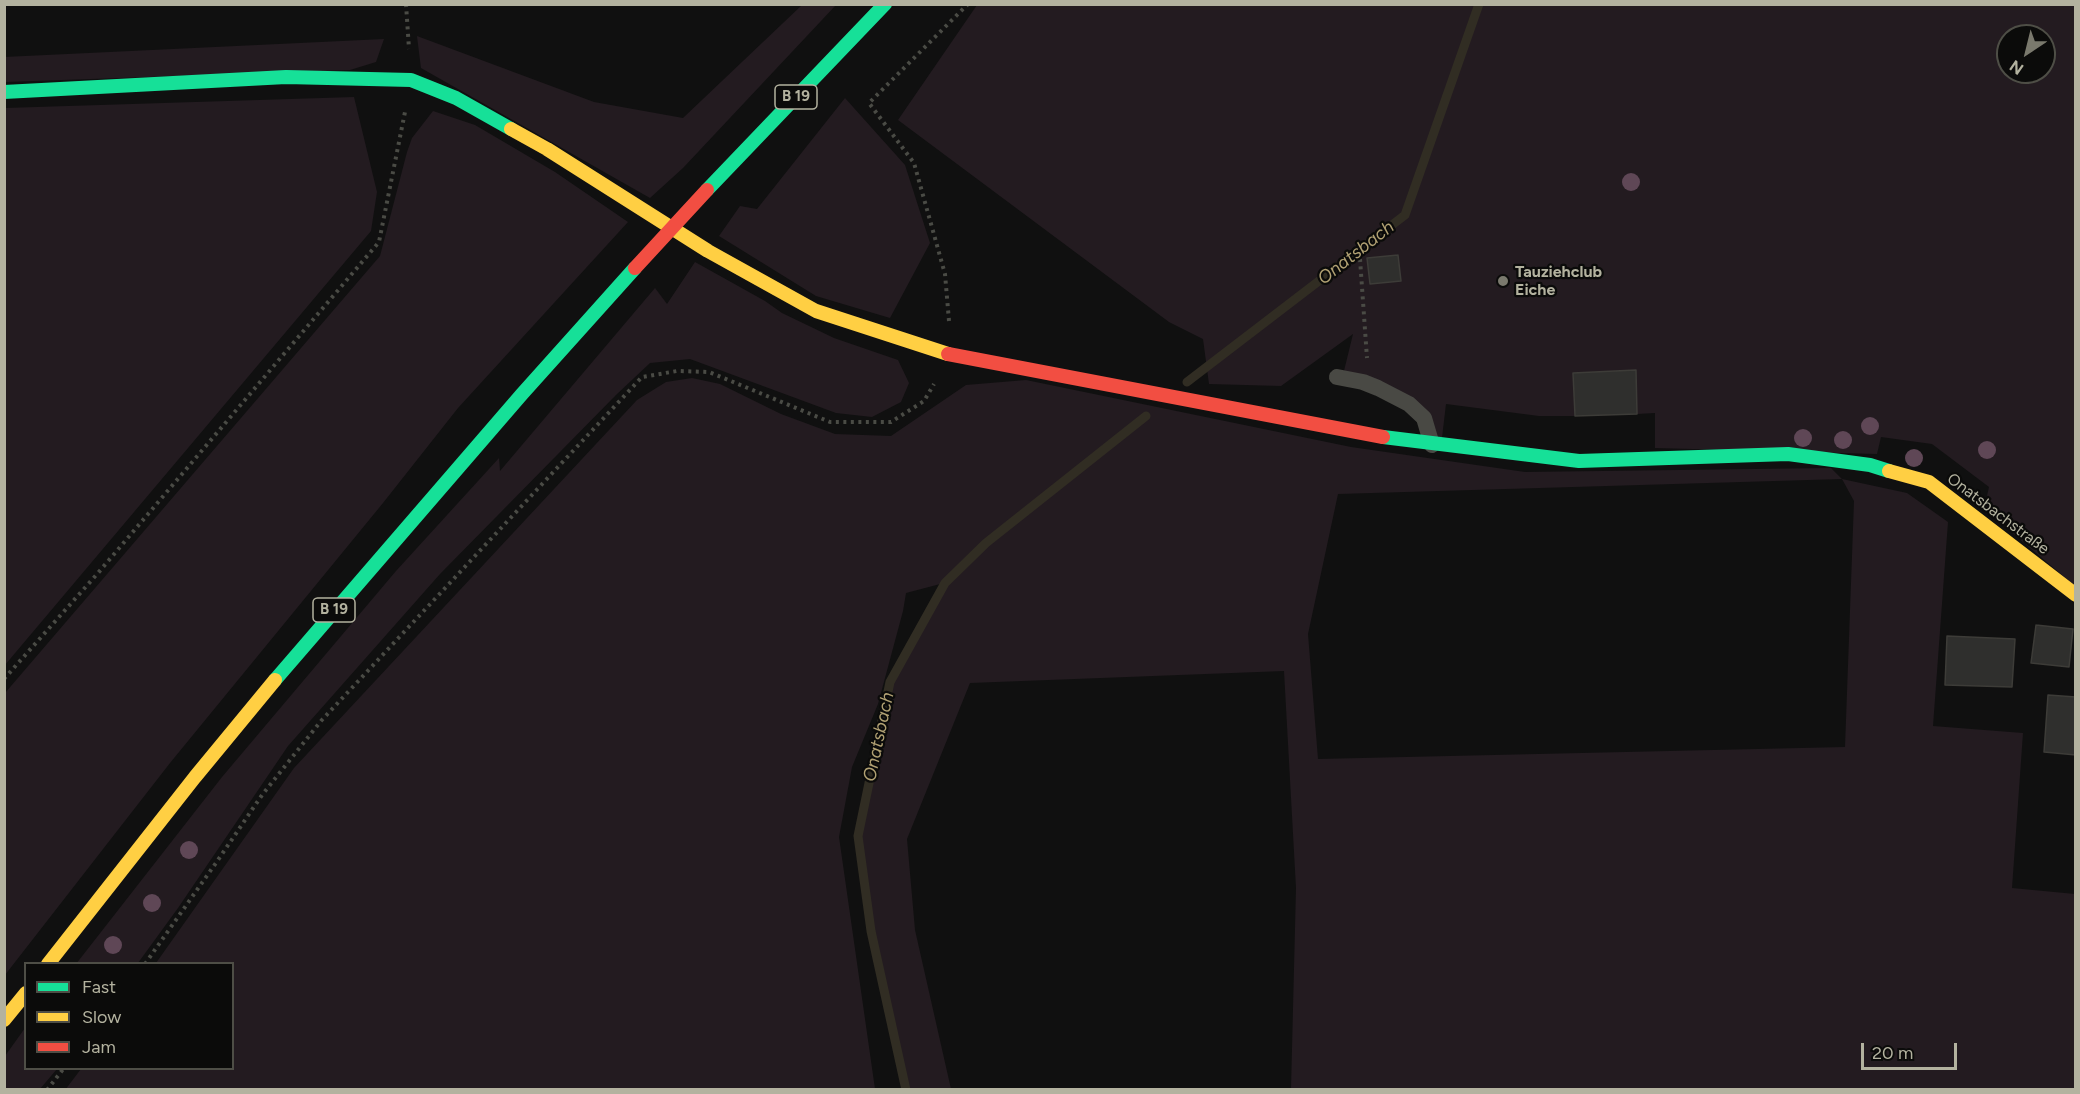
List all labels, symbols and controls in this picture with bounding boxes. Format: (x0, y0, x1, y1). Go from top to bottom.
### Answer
north arrow (1996, 24, 2056, 84)
text: N (2006, 56, 2027, 79)
road number: B 19 (775, 85, 817, 109)
water label: Onatsbach (1314, 216, 1398, 290)
place label: Tauziehclub Eiche (1515, 262, 1602, 300)
marker: Tauziehclub Eiche (1496, 274, 1510, 288)
street label: Onatsbachstraße (1943, 469, 2053, 559)
road number: B 19 (313, 598, 355, 622)
water label: Onatsbach (859, 690, 899, 784)
legend (24, 962, 234, 1070)
text: Fast (82, 976, 116, 998)
text: Slow (82, 1006, 121, 1028)
scale bar (1864, 1031, 1960, 1069)
text: Jam (82, 1036, 116, 1058)
text: 20 m (1872, 1042, 1913, 1064)

